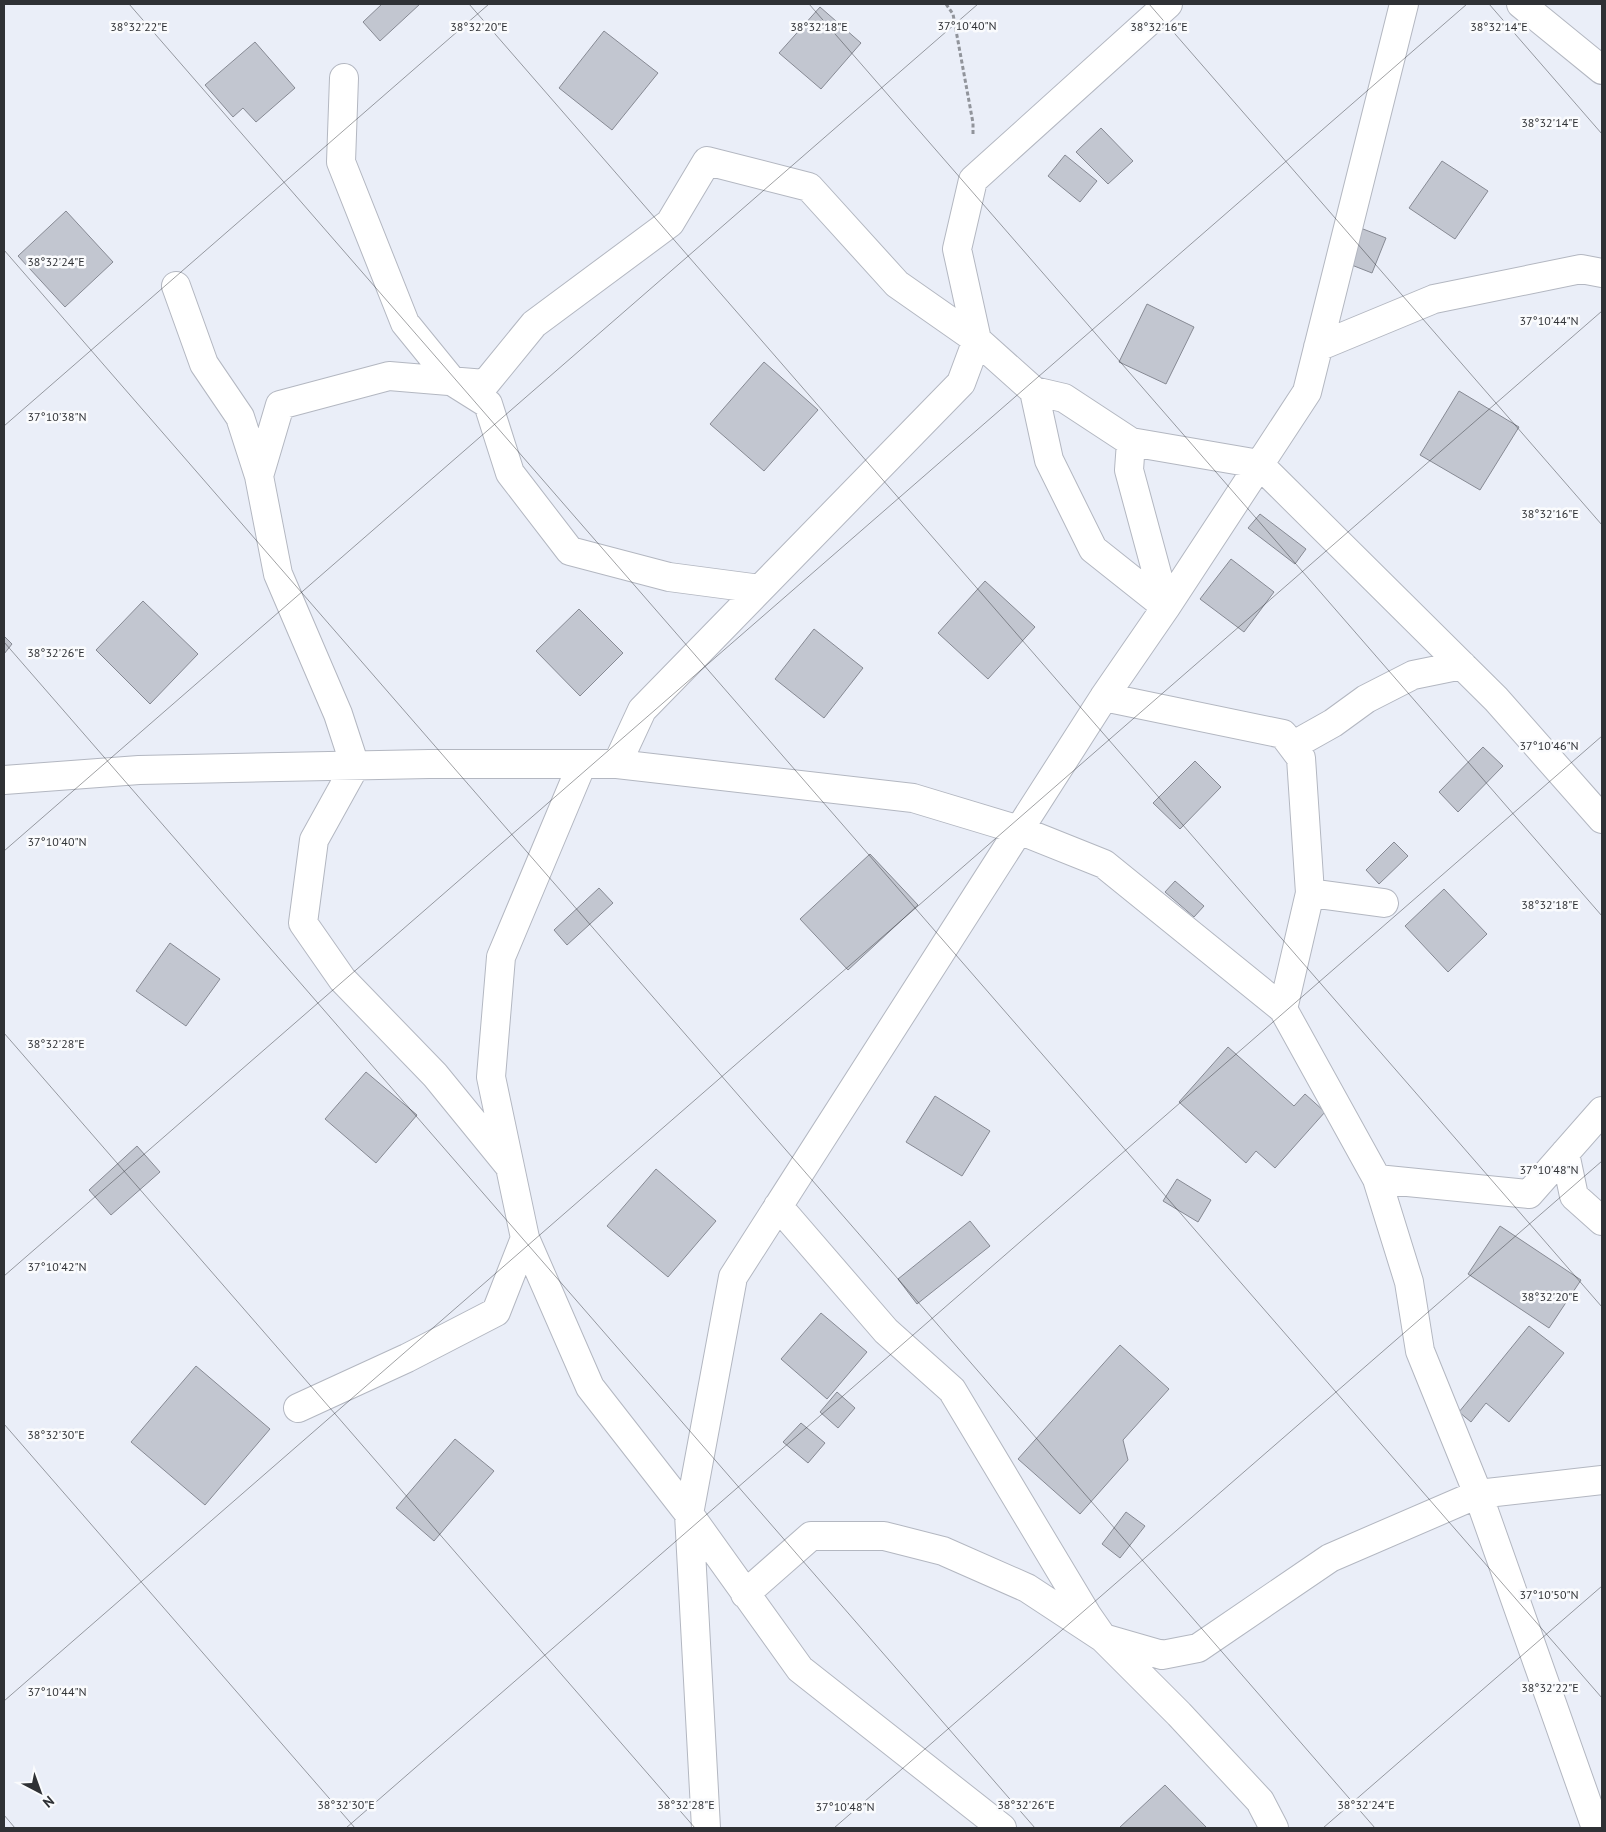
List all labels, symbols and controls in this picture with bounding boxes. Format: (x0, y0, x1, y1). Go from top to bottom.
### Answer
text: 37°10'40"N (937, 18, 997, 33)
text: 38°32'22"E (110, 19, 168, 34)
text: 38°32'20"E (450, 19, 508, 34)
text: 38°32'18"E (790, 19, 848, 34)
text: 38°32'16"E (1130, 19, 1188, 34)
text: 38°32'14"E (1470, 19, 1528, 34)
text: 38°32'14"E (1521, 115, 1579, 130)
text: 38°32'24"E (27, 254, 85, 269)
text: 37°10'44"N (1519, 313, 1579, 328)
text: 37°10'38"N (27, 409, 87, 424)
text: 38°32'16"E (1521, 506, 1579, 521)
text: 38°32'26"E (27, 645, 85, 660)
text: 37°10'46"N (1519, 738, 1579, 753)
text: 37°10'40"N (27, 834, 87, 849)
text: 38°32'18"E (1521, 897, 1579, 912)
text: 38°32'28"E (27, 1036, 85, 1051)
text: 37°10'48"N (1519, 1162, 1579, 1177)
text: 37°10'42"N (27, 1259, 87, 1274)
text: 38°32'20"E (1521, 1289, 1579, 1304)
text: 38°32'30"E (27, 1427, 85, 1442)
text: 37°10'50"N (1519, 1587, 1579, 1602)
text: 38°32'22"E (1521, 1680, 1579, 1695)
text: 37°10'44"N (27, 1684, 87, 1699)
north arrow (15, 1767, 65, 1817)
text: N (39, 1792, 58, 1812)
text: 38°32'30"E (317, 1797, 375, 1812)
text: 38°32'28"E (657, 1797, 715, 1812)
text: 38°32'26"E (997, 1797, 1055, 1812)
text: 38°32'24"E (1337, 1797, 1395, 1812)
text: 37°10'48"N (815, 1799, 875, 1814)

